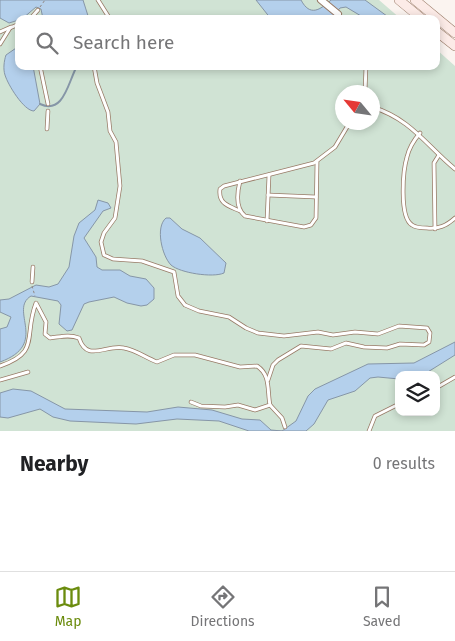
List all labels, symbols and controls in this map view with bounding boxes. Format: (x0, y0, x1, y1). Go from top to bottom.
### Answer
search box (15, 15, 440, 70)
icon: search (33, 29, 61, 57)
text: Search here (73, 31, 174, 54)
north arrow (335, 85, 380, 130)
map controls (395, 371, 440, 416)
button: layers (395, 371, 440, 416)
text: Nearby (20, 451, 88, 477)
text: 0 results (373, 454, 435, 473)
tab: Map (54, 583, 82, 630)
tab: Directions (190, 583, 255, 630)
tab: Saved (363, 583, 401, 630)

